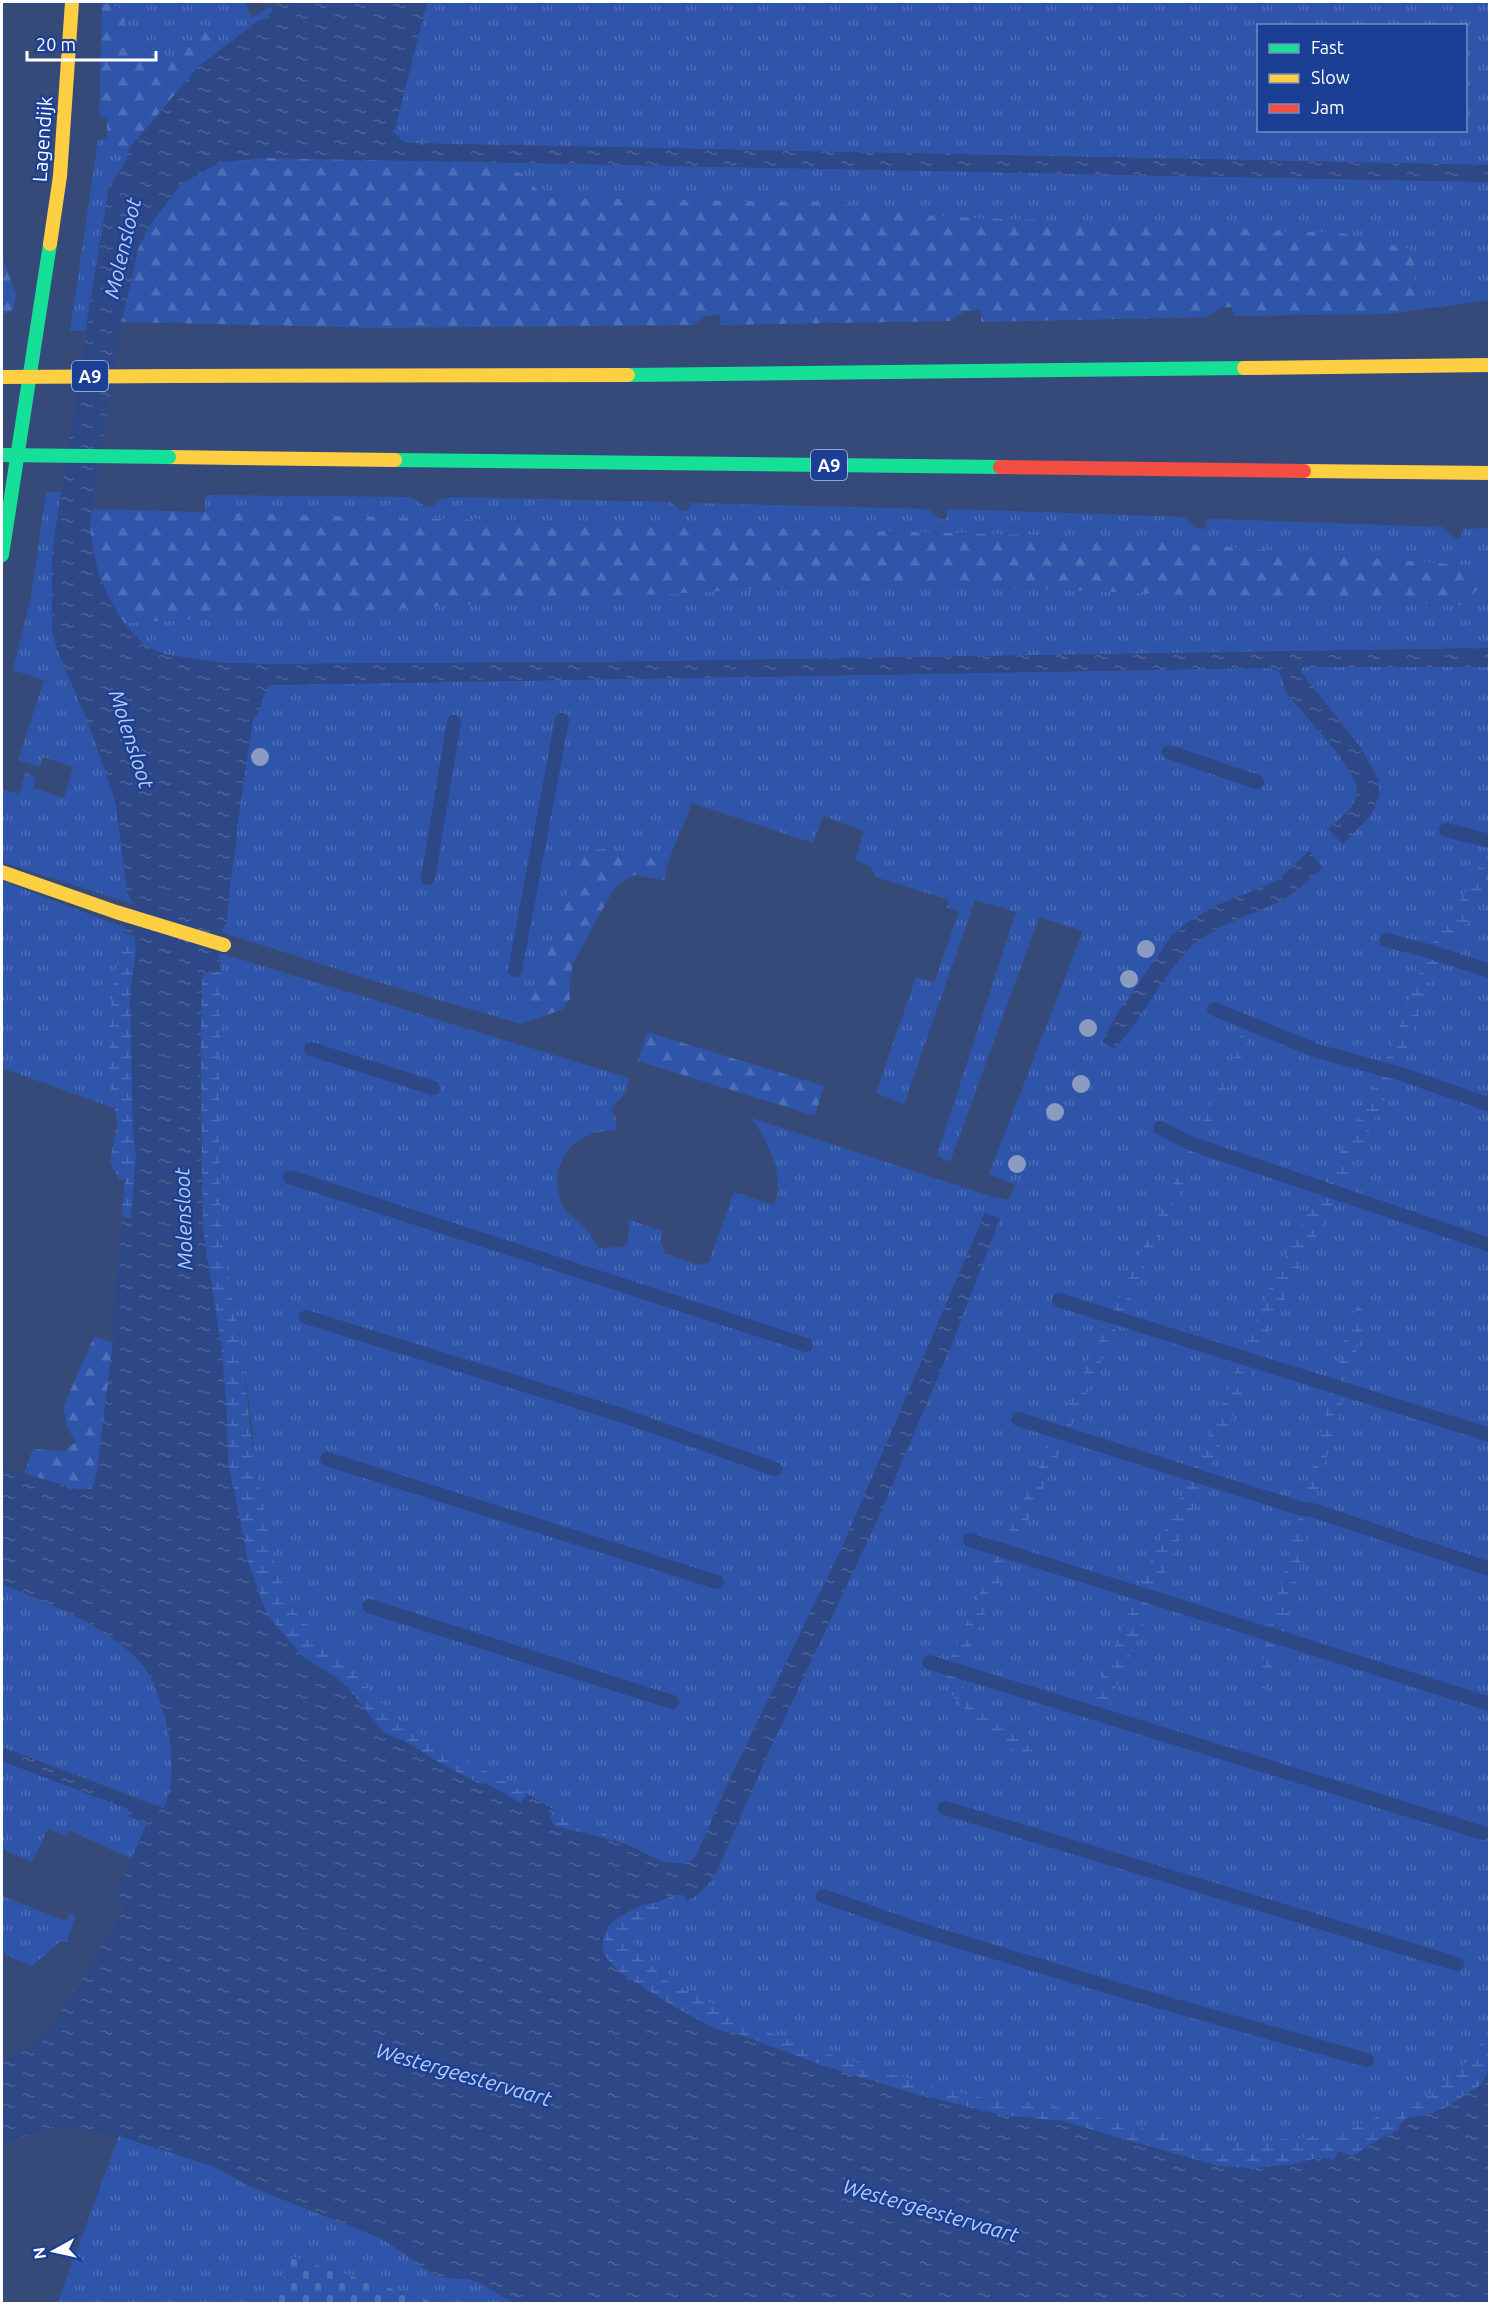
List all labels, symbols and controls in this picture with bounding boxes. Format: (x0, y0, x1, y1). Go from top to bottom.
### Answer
scale bar (27, 24, 156, 62)
legend (1257, 24, 1467, 132)
text: 20 m (36, 34, 76, 54)
text: Fast (1311, 37, 1344, 57)
text: Slow (1311, 67, 1350, 87)
street label: Lagendijk (28, 95, 56, 183)
text: Jam (1311, 97, 1345, 117)
water label: Molensloot (99, 195, 145, 301)
road number: A9 (72, 361, 108, 391)
road number: A9 (811, 450, 847, 480)
water label: Molensloot (105, 686, 160, 792)
water label: Molensloot (169, 1166, 197, 1271)
water label: Westergeestervaart (373, 2037, 555, 2111)
water label: Westergeestervaart (840, 2173, 1022, 2247)
north arrow (24, 2221, 84, 2281)
text: N (29, 2246, 49, 2260)

